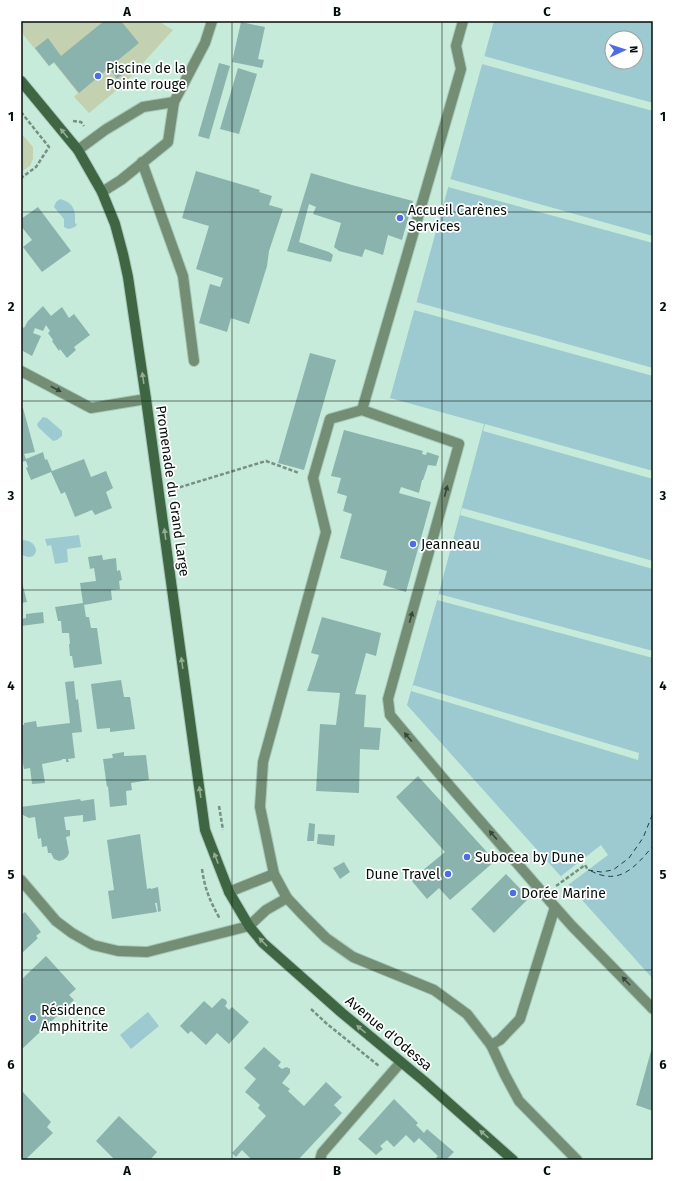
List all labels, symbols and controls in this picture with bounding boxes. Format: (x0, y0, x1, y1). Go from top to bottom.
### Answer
text: A (122, 4, 131, 19)
text: B (333, 4, 341, 19)
text: C (543, 4, 551, 19)
north arrow (604, 30, 644, 70)
text: N (627, 46, 640, 53)
place label: Piscine de la Pointe rouge (106, 60, 186, 93)
marker: Piscine de la Pointe rouge (93, 71, 103, 81)
text: 1 (8, 109, 14, 124)
text: 1 (660, 109, 666, 124)
one-way arrow (60, 127, 69, 138)
place label: Accueil Carènes Services (408, 202, 507, 235)
marker: Accueil Carènes Services (395, 213, 405, 223)
text: 2 (8, 299, 15, 314)
text: 2 (660, 299, 667, 314)
one-way arrow (140, 371, 146, 384)
one-way arrow (50, 386, 62, 392)
street label: Promenade du Grand Large (152, 405, 193, 578)
one-way arrow (443, 485, 449, 498)
text: 3 (7, 488, 15, 503)
text: 3 (659, 488, 667, 503)
one-way arrow (162, 528, 168, 540)
place label: Jeanneau (421, 536, 480, 553)
marker: Jeanneau (408, 539, 418, 549)
one-way arrow (408, 610, 414, 622)
one-way arrow (179, 657, 186, 669)
text: 4 (7, 678, 15, 693)
text: 4 (659, 678, 667, 693)
one-way arrow (403, 731, 412, 742)
one-way arrow (197, 786, 203, 798)
one-way arrow (488, 830, 497, 841)
place label: Subocea by Dune (475, 849, 584, 866)
one-way arrow (212, 852, 218, 864)
marker: Subocea by Dune (462, 852, 472, 862)
place label: Dune Travel (366, 866, 440, 883)
text: 5 (8, 867, 15, 882)
text: 5 (660, 867, 667, 882)
marker: Dune Travel (443, 869, 453, 879)
place label: Dorée Marine (521, 885, 606, 902)
marker: Dorée Marine (508, 888, 518, 898)
one-way arrow (259, 937, 268, 947)
one-way arrow (621, 976, 630, 986)
street label: Avenue d'Odessa (342, 992, 435, 1075)
place label: Résidence Amphitrite (41, 1002, 108, 1035)
marker: Résidence Amphitrite (28, 1013, 38, 1023)
one-way arrow (355, 1024, 366, 1033)
text: 6 (7, 1057, 15, 1072)
text: 6 (659, 1057, 667, 1072)
one-way arrow (479, 1130, 489, 1139)
text: A (122, 1163, 131, 1178)
text: B (333, 1163, 341, 1178)
text: C (543, 1163, 551, 1178)

